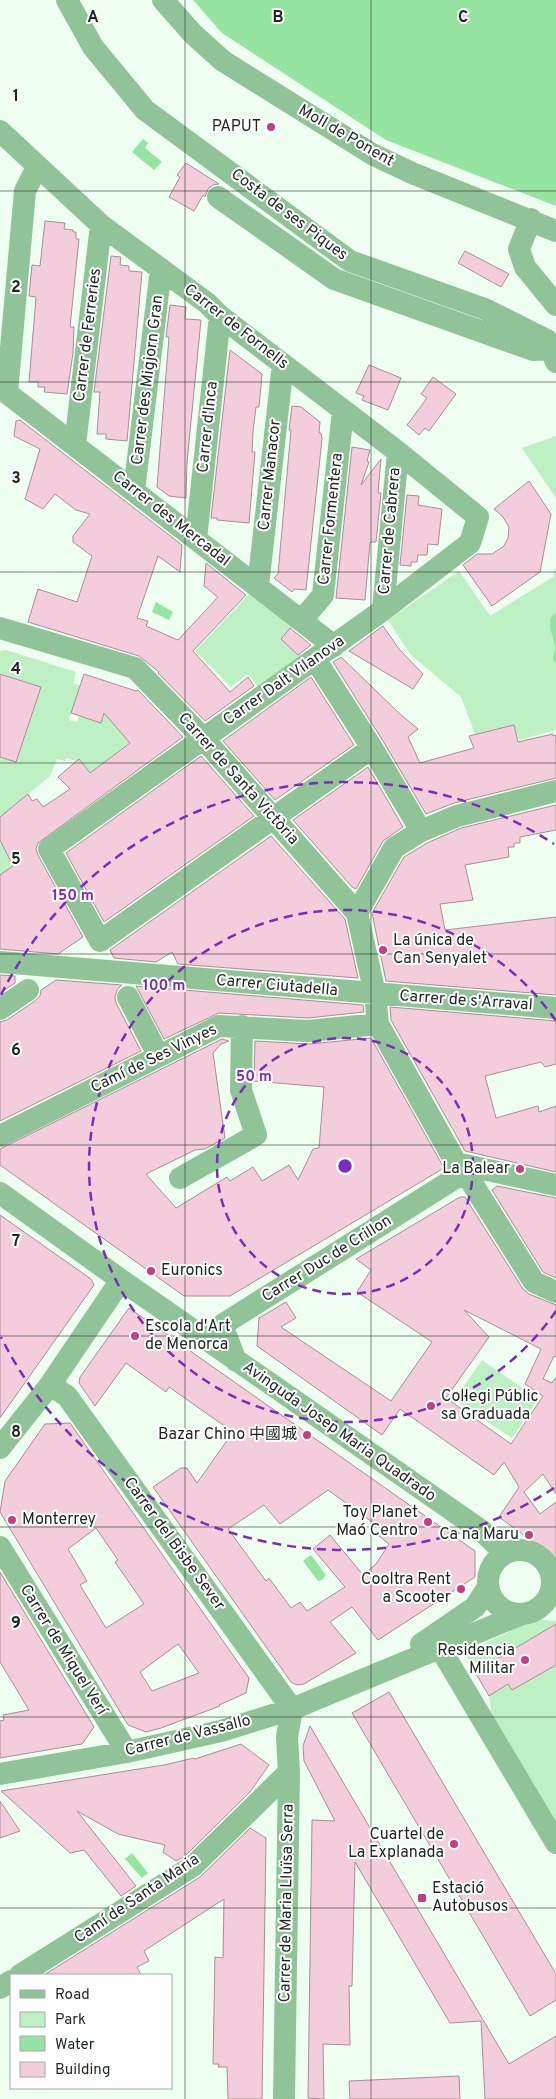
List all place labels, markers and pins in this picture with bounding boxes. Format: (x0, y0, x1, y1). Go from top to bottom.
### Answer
place label: PAPUT (212, 117, 261, 137)
marker: PAPUT (265, 121, 277, 133)
place label: La única de Can Senyalet (393, 931, 487, 969)
marker: La única de Can Senyalet (377, 944, 389, 956)
centre of rings (336, 1157, 354, 1175)
place label: La Balear (442, 1159, 510, 1179)
marker: La Balear (514, 1163, 526, 1175)
place label: Euronics (161, 1261, 223, 1281)
marker: Euronics (145, 1265, 157, 1277)
place label: Escola d'Art de Menorca (145, 1317, 231, 1355)
marker: Escola d'Art de Menorca (129, 1330, 141, 1342)
place label: Col·legi Públic sa Graduada (441, 1387, 539, 1425)
marker: Col·legi Públic sa Graduada (425, 1400, 437, 1412)
place label: Bazar Chino 中國城 (158, 1425, 297, 1445)
marker: Bazar Chino 中國城 (301, 1429, 313, 1441)
place label: Toy Planet Maó Centro (336, 1503, 418, 1541)
place label: Monterrey (22, 1510, 96, 1530)
marker: Monterrey (6, 1514, 18, 1526)
marker: Toy Planet Maó Centro (422, 1516, 434, 1528)
place label: Ca na Maru (439, 1525, 519, 1545)
marker: Ca na Maru (523, 1529, 535, 1541)
place label: Cooltra Rent a Scooter (361, 1570, 451, 1608)
marker: Cooltra Rent a Scooter (455, 1583, 467, 1595)
place label: Residencia Militar (437, 1641, 515, 1679)
marker: Residencia Militar (519, 1654, 531, 1666)
place label: Cuartel de La Explanada (348, 1825, 444, 1863)
marker: Cuartel de La Explanada (448, 1838, 460, 1850)
place label: Estació Autobusos (432, 1879, 508, 1917)
marker: Estació Autobusos (416, 1892, 428, 1904)

